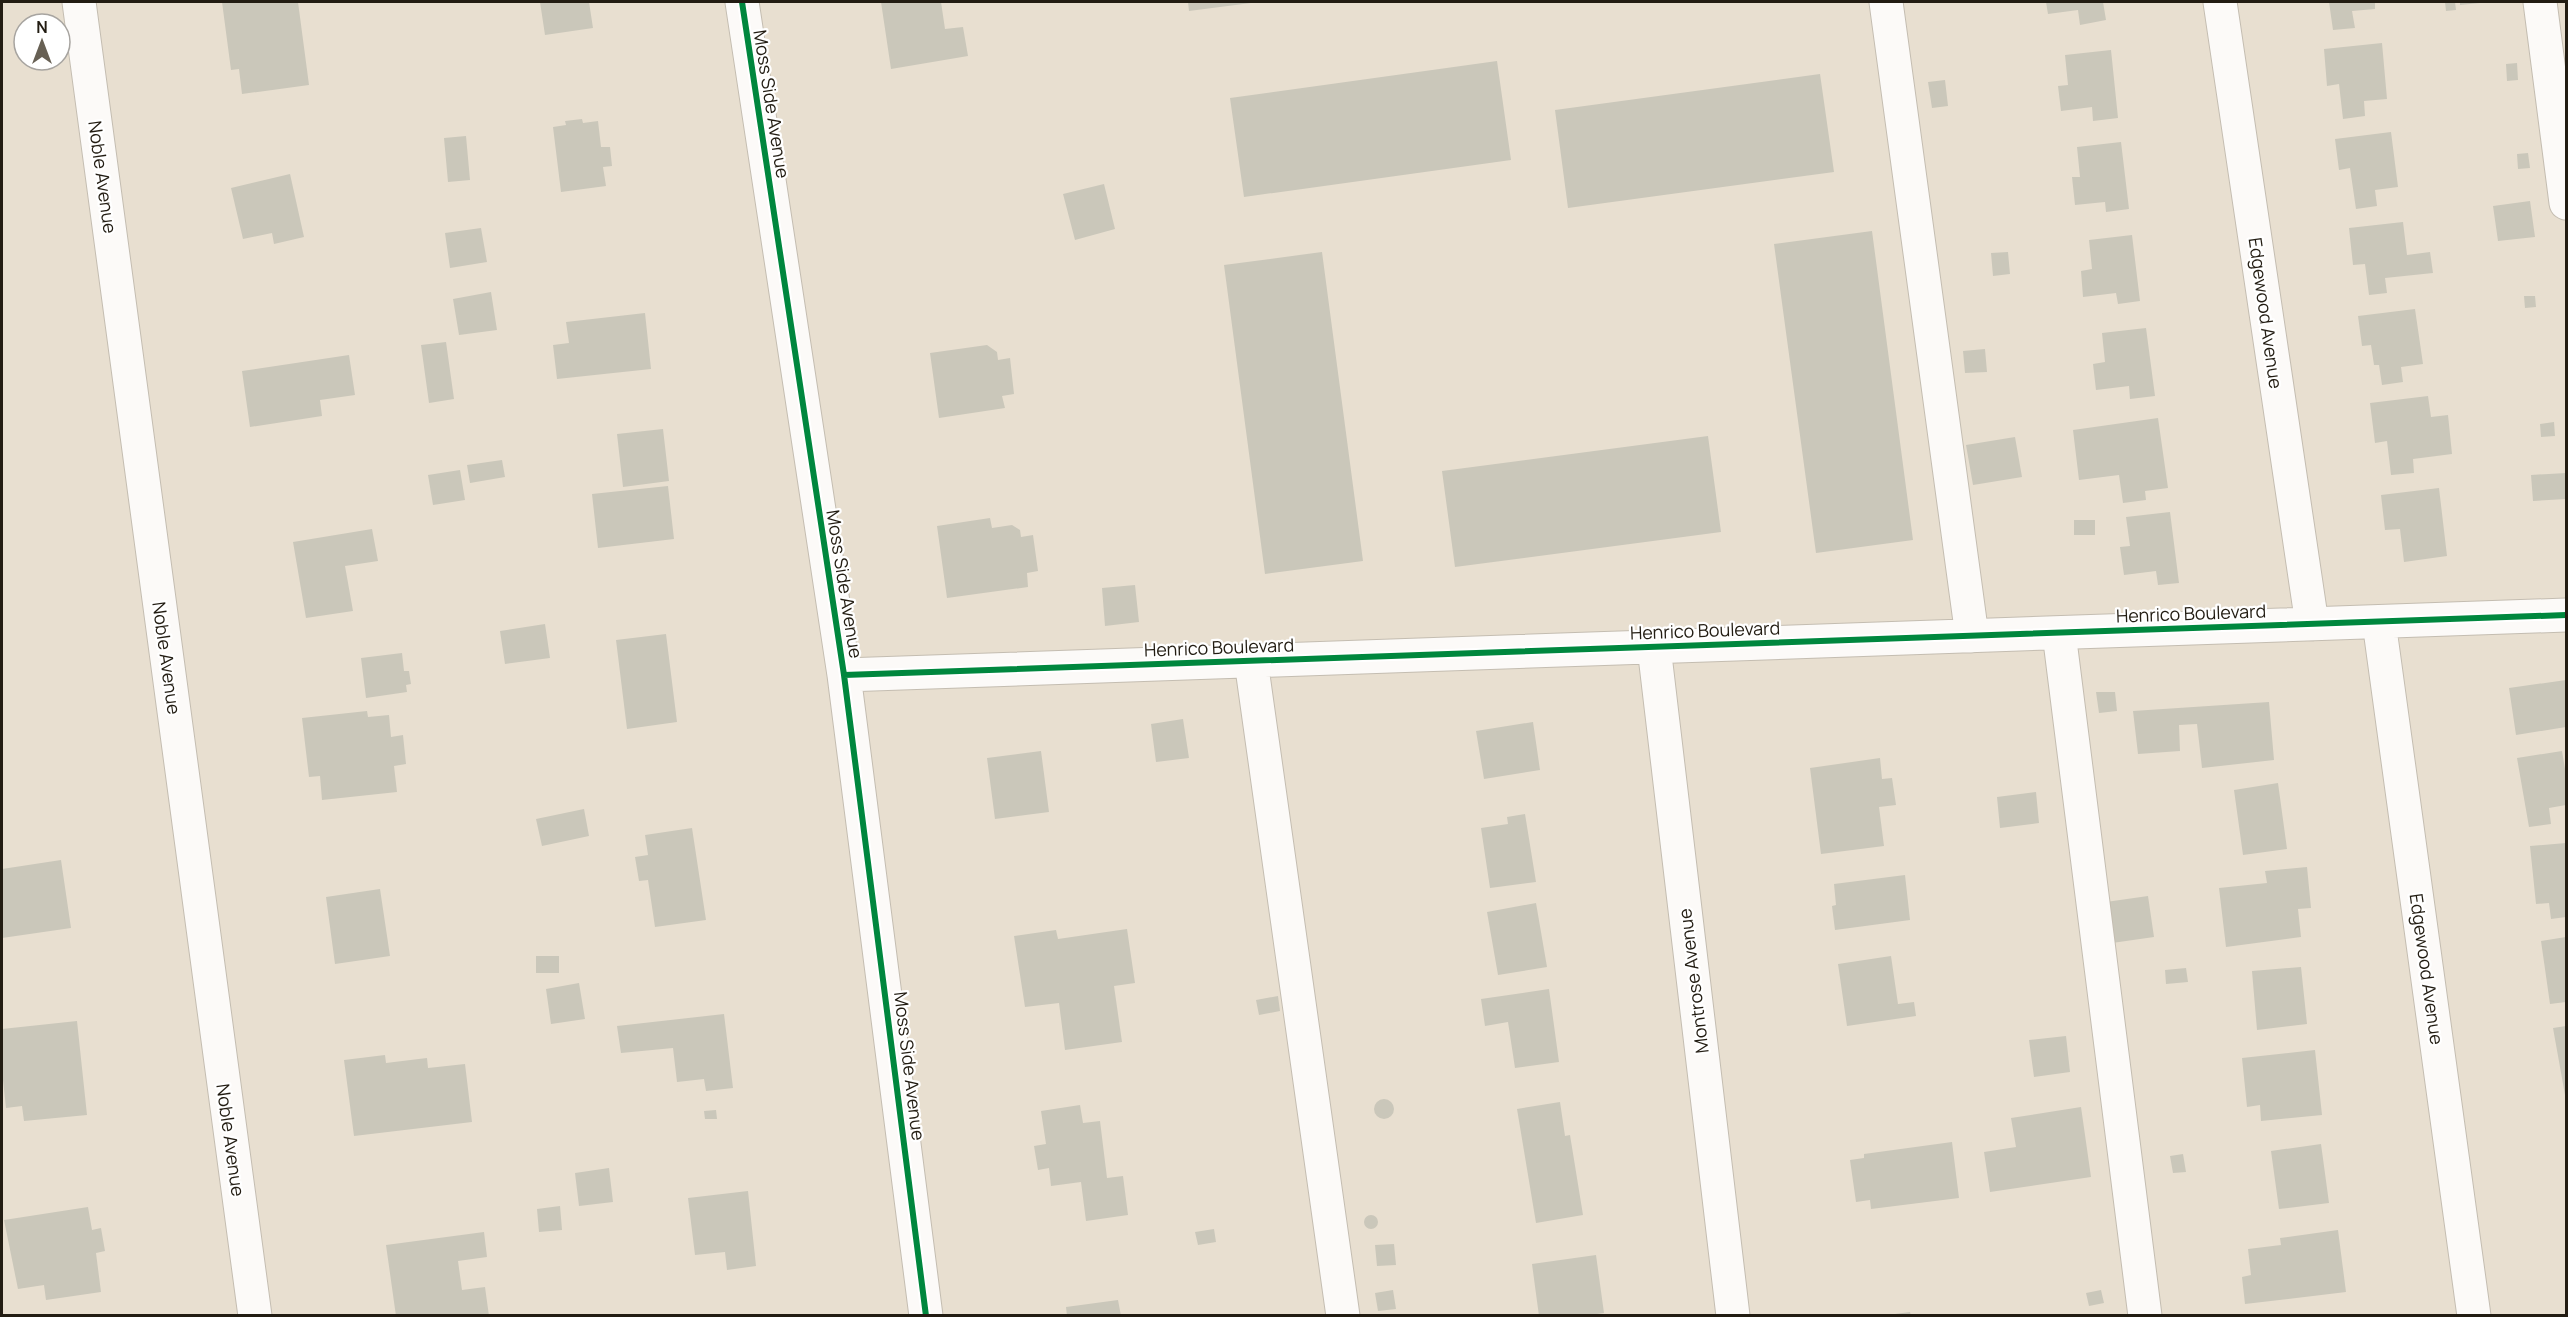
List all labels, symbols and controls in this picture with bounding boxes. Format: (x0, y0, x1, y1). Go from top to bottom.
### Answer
north arrow (12, 12, 72, 72)
text: N (36, 16, 48, 38)
street label: Moss Side Avenue (748, 28, 796, 180)
street label: Noble Avenue (83, 119, 123, 235)
street label: Edgewood Avenue (2244, 236, 2288, 390)
street label: Moss Side Avenue (821, 508, 869, 660)
street label: Henrico Boulevard (2116, 598, 2266, 628)
street label: Noble Avenue (147, 600, 187, 716)
street label: Henrico Boulevard (1630, 615, 1780, 645)
street label: Henrico Boulevard (1144, 632, 1294, 662)
street label: Edgewood Avenue (2405, 892, 2449, 1046)
street label: Montrose Avenue (1672, 907, 1714, 1055)
street label: Moss Side Avenue (889, 990, 931, 1142)
street label: Noble Avenue (211, 1082, 251, 1198)

